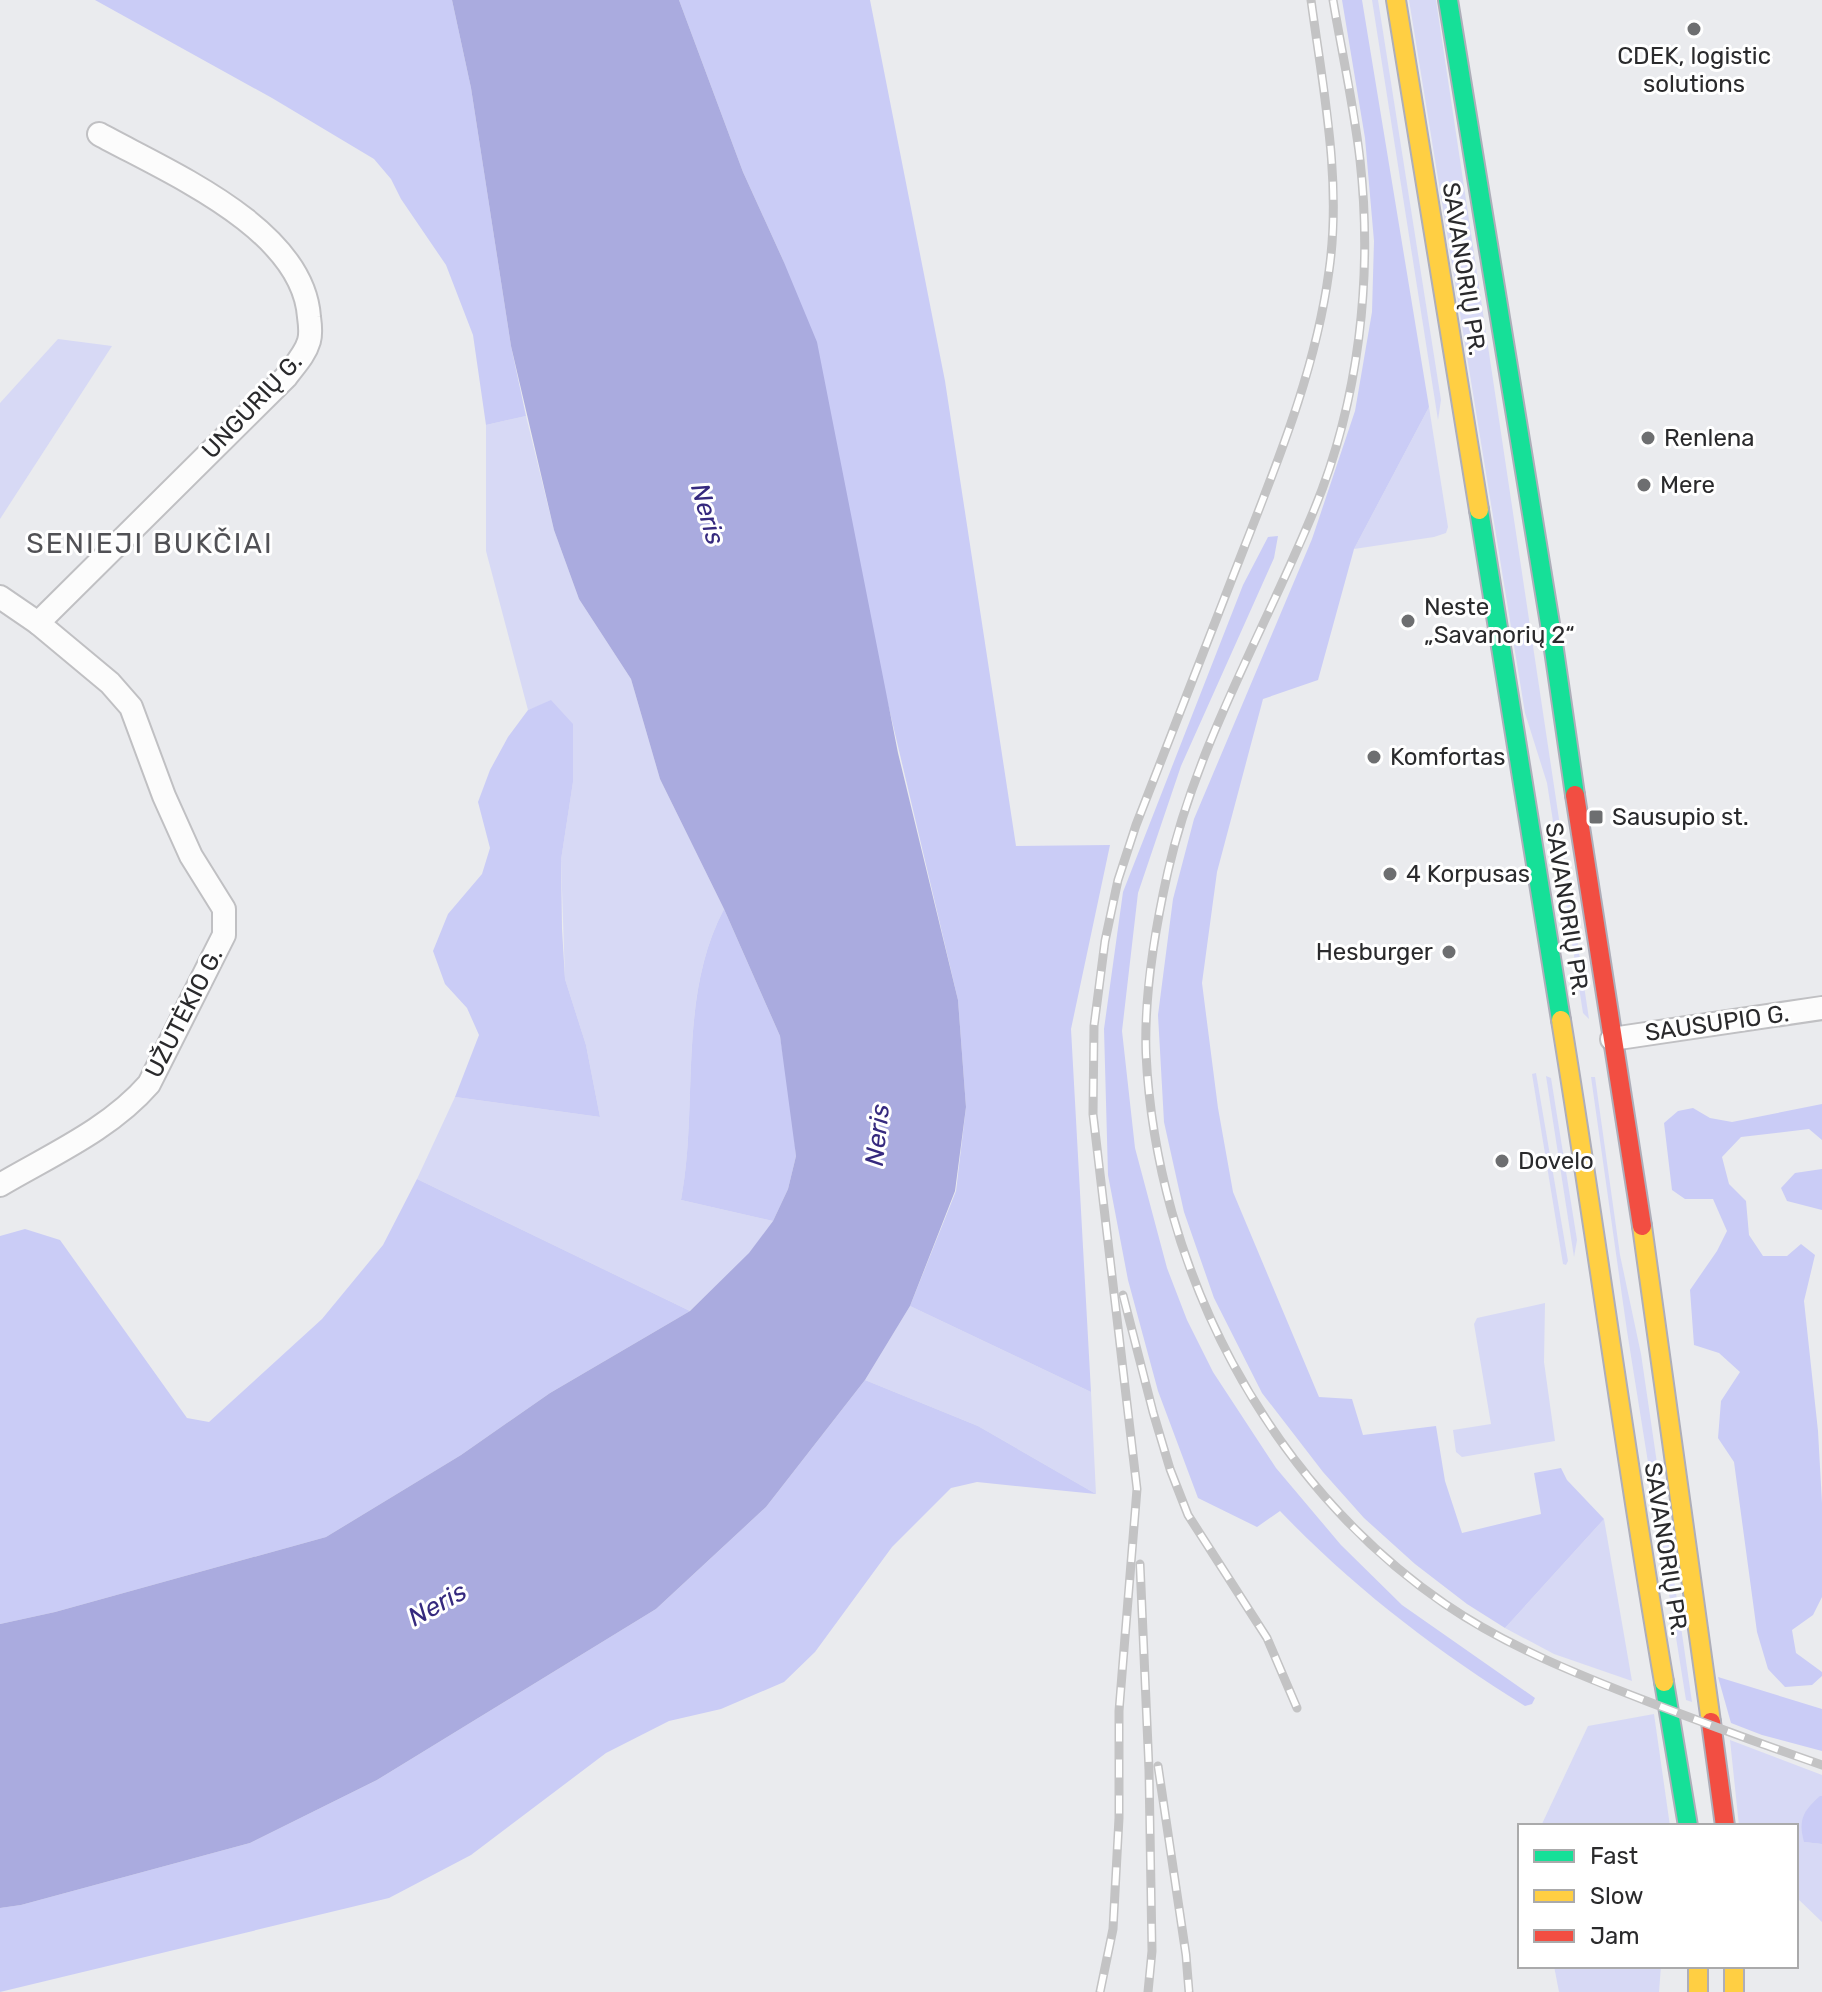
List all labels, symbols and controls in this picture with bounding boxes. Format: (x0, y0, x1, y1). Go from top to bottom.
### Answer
marker: CDEK, logistic solutions (1685, 20, 1703, 38)
place label: CDEK, logistic solutions (1617, 42, 1771, 98)
street label: SAVANORIŲ PR. (1436, 180, 1492, 358)
street label: UNGURIŲ G. (196, 348, 308, 464)
place label: Renlena (1664, 424, 1755, 452)
marker: Renlena (1639, 429, 1657, 447)
place label: Mere (1660, 471, 1715, 499)
marker: Mere (1635, 476, 1653, 494)
water label: Neris (684, 480, 731, 548)
district label: SENIEJI BUKČIAI (26, 527, 274, 560)
place label: Neste „Savanorių 2“ (1424, 593, 1575, 649)
marker: Neste „Savanorių 2“ (1399, 612, 1417, 630)
place label: Komfortas (1390, 743, 1505, 771)
marker: Komfortas (1365, 748, 1383, 766)
place label: Sausupio st. (1612, 803, 1749, 831)
marker: Sausupio st. (1587, 808, 1605, 826)
street label: SAVANORIŲ PR. (1539, 820, 1595, 998)
place label: 4 Korpusas (1406, 860, 1530, 888)
marker: 4 Korpusas (1381, 865, 1399, 883)
place label: Hesburger (1316, 938, 1433, 966)
marker: Hesburger (1440, 943, 1458, 961)
street label: UŽUTĖKIO G. (139, 944, 229, 1082)
street label: SAUSUPIO G. (1643, 999, 1791, 1047)
water label: Neris (859, 1103, 896, 1168)
place label: Dovelo (1518, 1147, 1594, 1175)
marker: Dovelo (1493, 1152, 1511, 1170)
street label: SAVANORIŲ PR. (1638, 1460, 1694, 1638)
water label: Neris (403, 1576, 472, 1633)
legend (1518, 1824, 1798, 1968)
text: Fast (1590, 1842, 1638, 1870)
text: Slow (1590, 1882, 1643, 1910)
text: Jam (1590, 1922, 1640, 1950)

